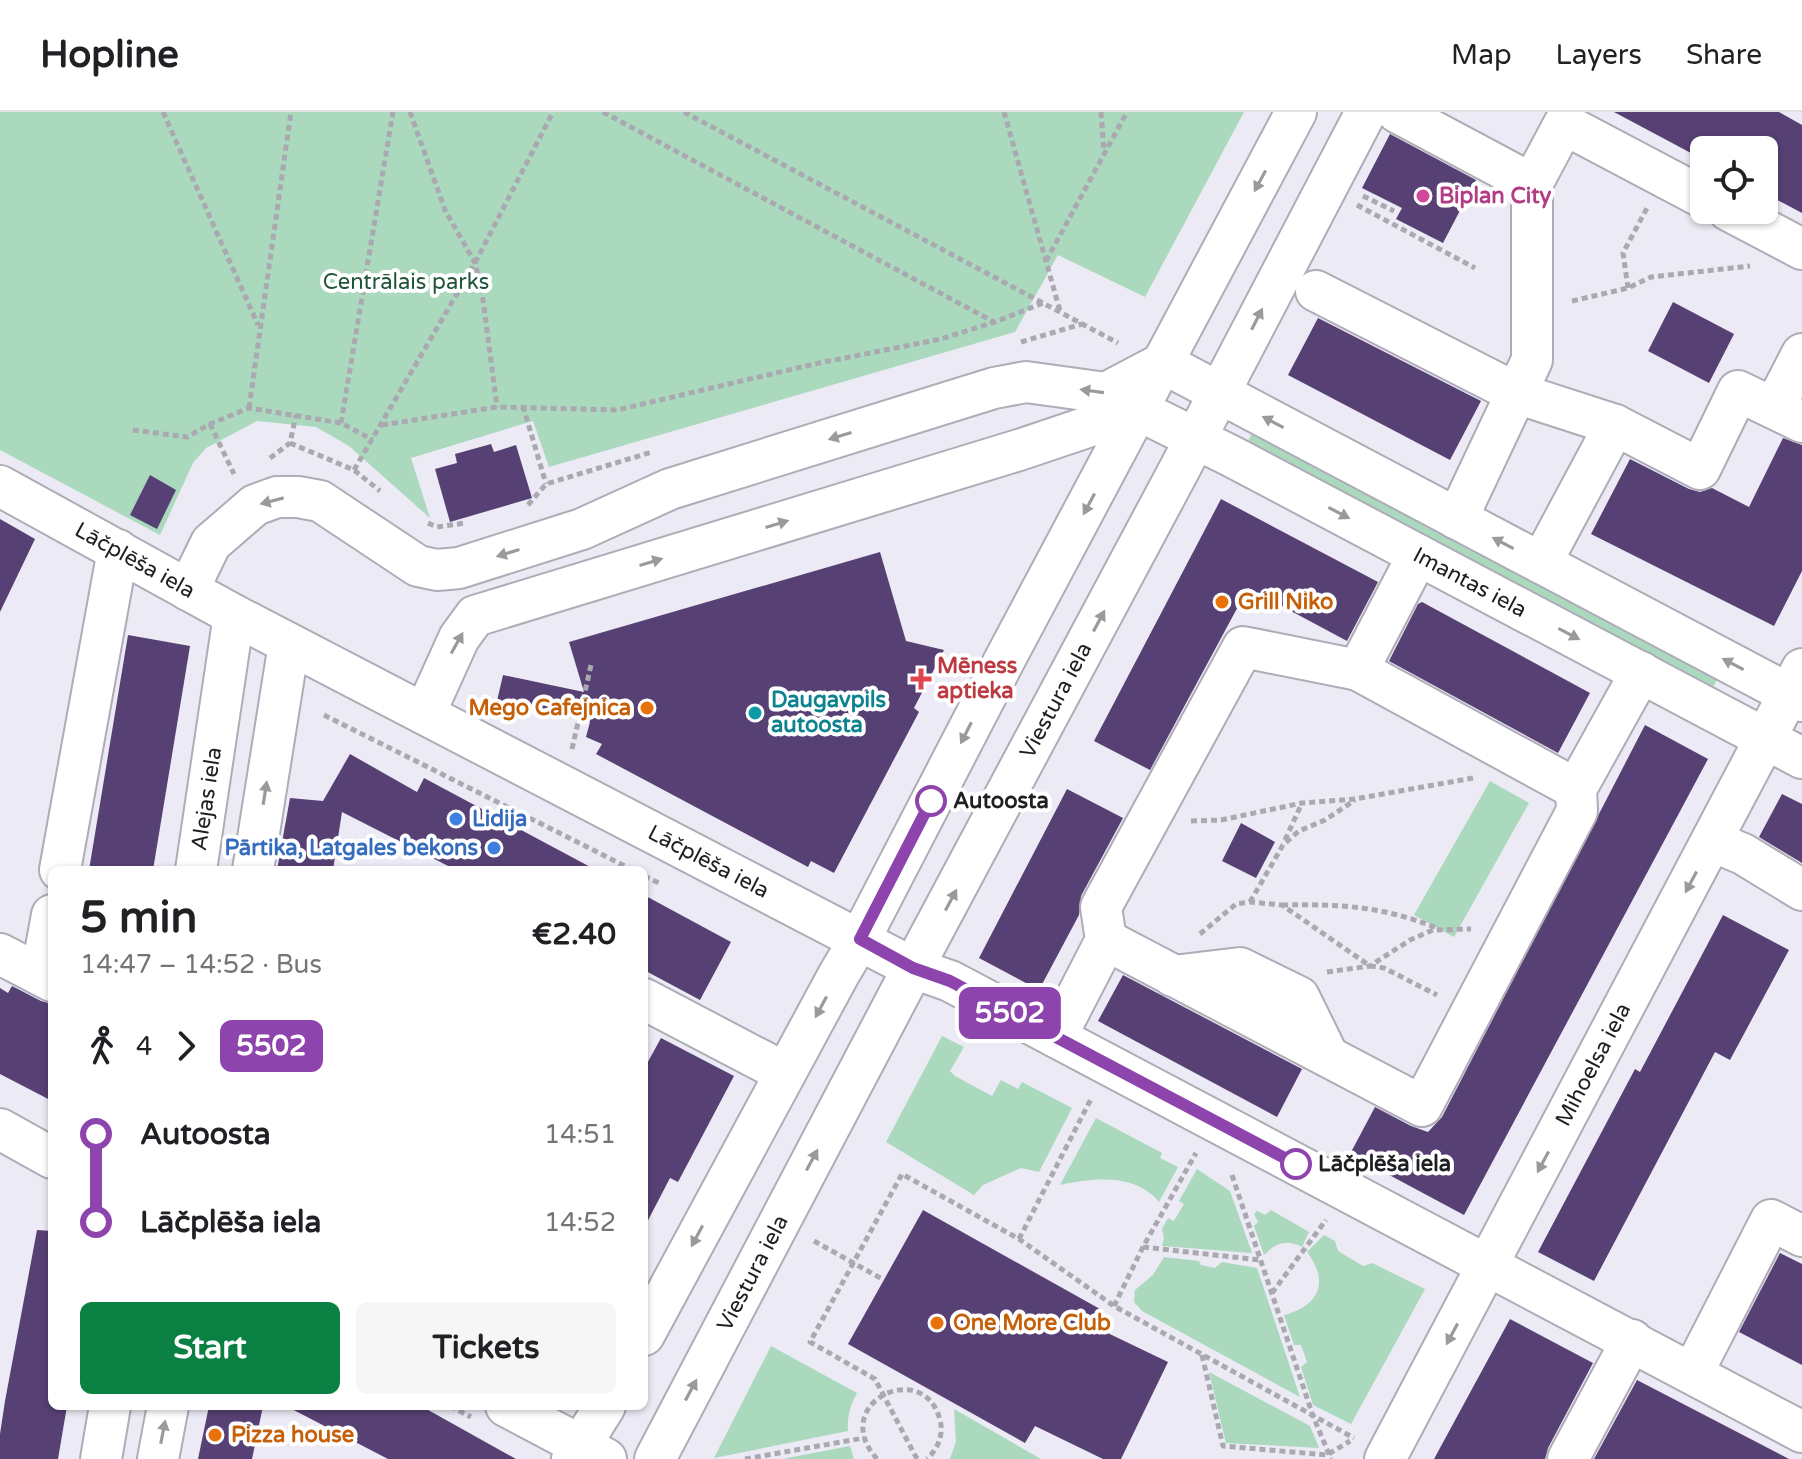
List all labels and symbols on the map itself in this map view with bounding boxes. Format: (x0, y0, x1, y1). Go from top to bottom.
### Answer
one-way arrow (1253, 170, 1267, 192)
place label: Biplan City (1439, 183, 1551, 209)
marker: Biplan City (1414, 187, 1432, 205)
park label: Centrālais parks (323, 269, 489, 295)
one-way arrow (1251, 307, 1264, 330)
one-way arrow (1079, 384, 1104, 397)
one-way arrow (1262, 416, 1284, 430)
one-way arrow (828, 430, 852, 443)
one-way arrow (1082, 493, 1096, 515)
one-way arrow (259, 495, 284, 507)
one-way arrow (1327, 506, 1350, 519)
street label: Lāčplēša iela (70, 517, 199, 604)
one-way arrow (765, 517, 789, 530)
one-way arrow (1492, 537, 1515, 550)
street label: Imantas iela (1409, 542, 1531, 623)
one-way arrow (495, 547, 519, 559)
one-way arrow (639, 555, 663, 568)
place label: Grill Niko (1238, 589, 1333, 615)
marker: Grill Niko (1213, 593, 1231, 611)
one-way arrow (1093, 609, 1106, 632)
one-way arrow (1557, 628, 1580, 641)
one-way arrow (450, 631, 464, 654)
street label: Viestura iela (1014, 638, 1097, 763)
place label: Mēness aptieka (937, 653, 1018, 704)
one-way arrow (1722, 657, 1745, 671)
marker: Mēness aptieka (912, 670, 930, 688)
place label: Daugavpils autoosta (771, 687, 887, 738)
place label: Mego Cafejnica (468, 695, 631, 721)
marker: Mego Cafejnica (638, 699, 656, 717)
marker: Daugavpils autoosta (746, 704, 764, 722)
one-way arrow (960, 722, 973, 745)
street label: Alejas iela (186, 745, 227, 852)
one-way arrow (259, 780, 272, 805)
marker: Autoosta (916, 786, 946, 816)
place label: Autoosta (953, 788, 1049, 814)
place label: Lidija (472, 806, 527, 832)
marker: Lidija (447, 810, 465, 828)
street label: Lāčplēša iela (643, 819, 774, 904)
place label: Pārtika, Latgales bekons (225, 835, 478, 861)
marker: Pārtika, Latgales bekons (485, 839, 503, 857)
one-way arrow (1684, 871, 1698, 893)
one-way arrow (945, 888, 958, 911)
line badge: 5502 (954, 987, 1066, 1039)
one-way arrow (814, 995, 827, 1018)
street label: Mihoelsa iela (1550, 998, 1636, 1131)
one-way arrow (805, 1148, 818, 1171)
marker: Lāčplēša iela (1281, 1149, 1311, 1179)
one-way arrow (1537, 1150, 1550, 1173)
place label: Lāčplēša iela (1318, 1151, 1451, 1177)
street label: Viestura iela (711, 1211, 794, 1336)
one-way arrow (691, 1224, 704, 1247)
place label: One More Club (953, 1310, 1111, 1336)
marker: One More Club (928, 1314, 946, 1332)
one-way arrow (1445, 1323, 1458, 1346)
one-way arrow (683, 1379, 697, 1401)
one-way arrow (158, 1420, 170, 1445)
place label: Pizza house (231, 1422, 354, 1448)
marker: Pizza house (206, 1426, 224, 1444)

